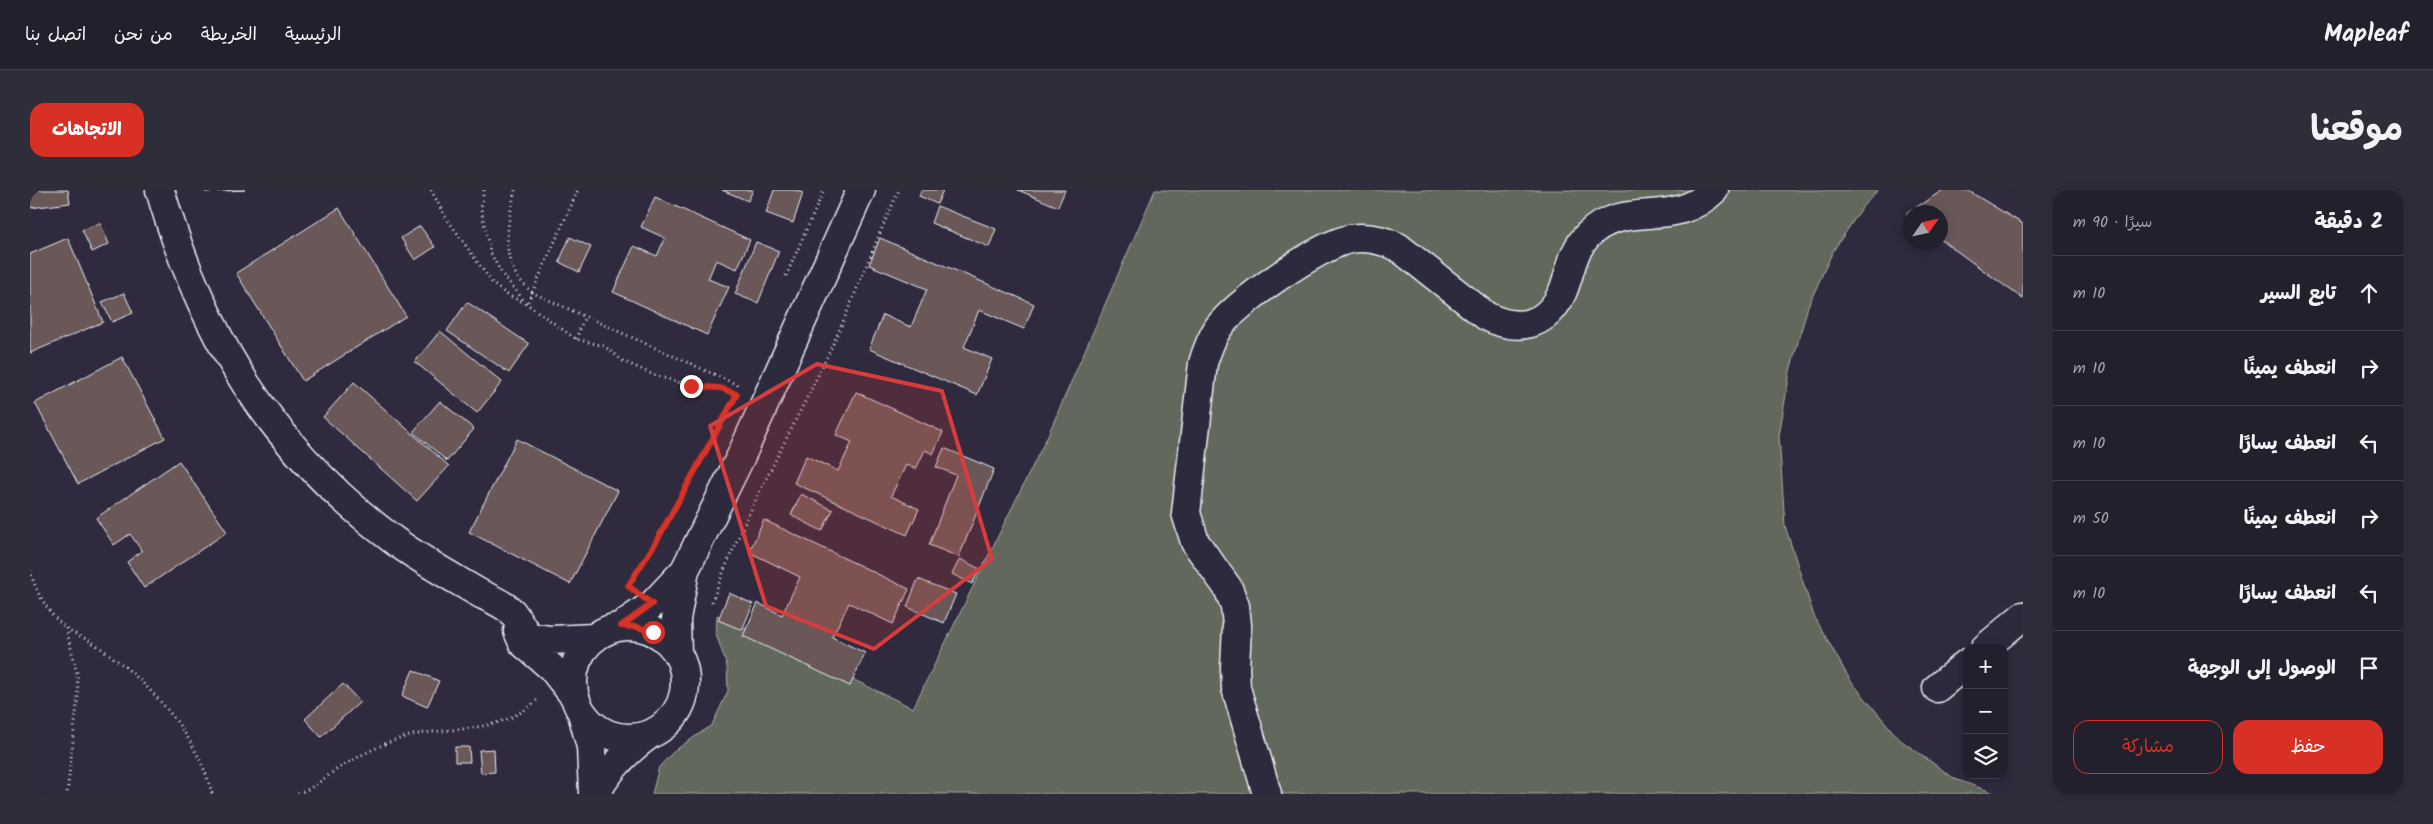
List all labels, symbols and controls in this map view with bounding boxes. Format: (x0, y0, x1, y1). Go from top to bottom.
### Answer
text: Mapleaf (2324, 15, 2408, 54)
text: اتصل بنا (25, 21, 86, 50)
text: من نحن (114, 21, 173, 50)
text: الخريطة (201, 21, 257, 50)
text: الرئيسية (285, 21, 341, 50)
button: الاتجاهات (30, 103, 144, 157)
text: موقعنا (2310, 103, 2403, 159)
north arrow (1903, 205, 1948, 250)
text: 2 دقيقة (2314, 206, 2383, 239)
text: سيرًا · 90 m (2073, 210, 2152, 235)
text: تابع السير (2261, 279, 2336, 309)
icon: ahead (2355, 279, 2383, 307)
text: 10 m (2073, 281, 2105, 306)
text: انعطف يمينًا (2244, 354, 2336, 384)
icon: right (2355, 354, 2383, 382)
text: 10 m (2073, 356, 2105, 381)
route end (680, 375, 703, 398)
text: انعطف يسارًا (2239, 429, 2336, 459)
icon: left (2355, 429, 2383, 457)
text: 10 m (2073, 431, 2105, 456)
text: انعطف يمينًا (2244, 504, 2336, 534)
icon: right (2355, 504, 2383, 532)
text: 50 m (2073, 506, 2109, 531)
text: انعطف يسارًا (2239, 579, 2336, 609)
icon: left (2355, 579, 2383, 607)
text: 10 m (2073, 581, 2105, 606)
route start (642, 621, 665, 644)
map controls (1963, 644, 2008, 779)
button: + (1963, 644, 2008, 689)
text: الوصول إلى الوجهة (2188, 654, 2336, 684)
icon: arrive (2355, 654, 2383, 682)
button: − (1963, 689, 2008, 734)
button: مشاركة (2073, 720, 2223, 774)
button: حفظ (2233, 720, 2383, 774)
button: layers (1963, 734, 2008, 779)

